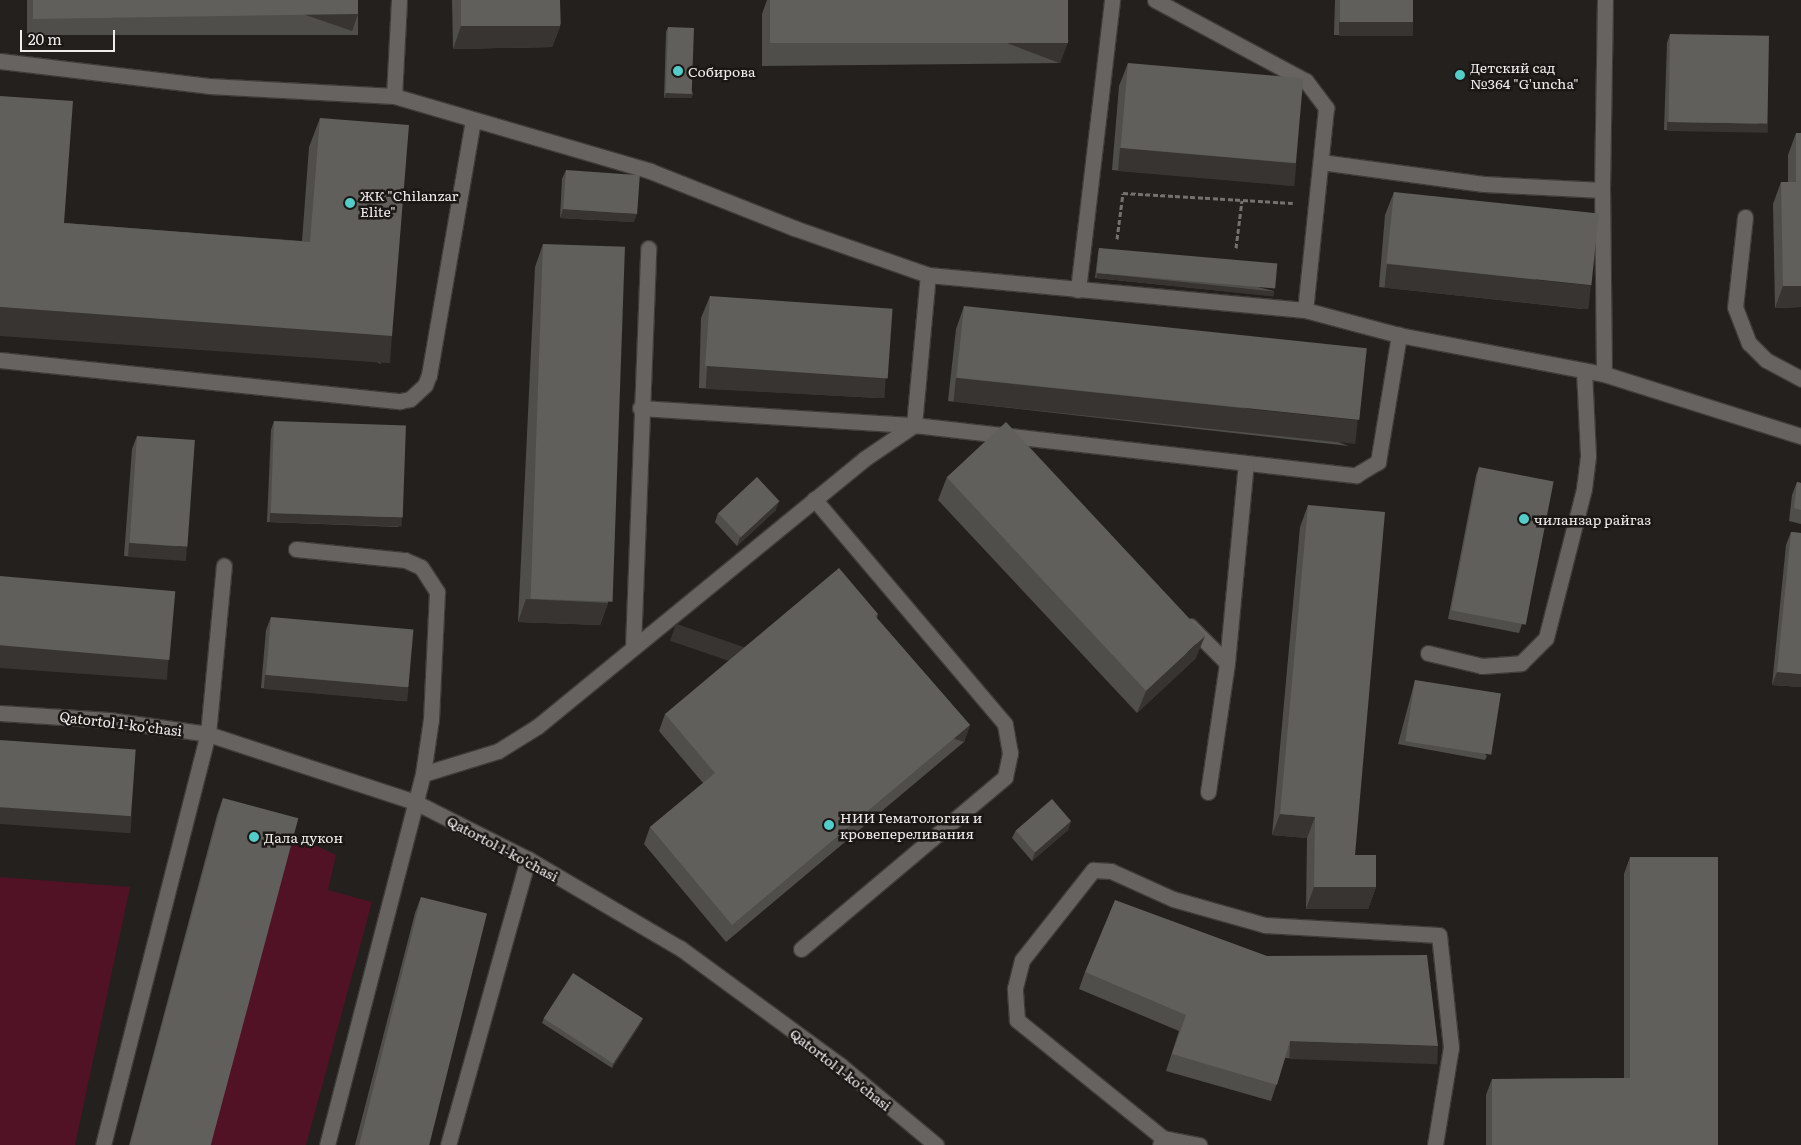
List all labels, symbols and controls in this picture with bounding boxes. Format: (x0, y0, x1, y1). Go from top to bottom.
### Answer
scale bar (22, 20, 118, 52)
text: 20 m (28, 27, 62, 50)
place label: Детский сад №364 "G'uncha" (1470, 59, 1578, 92)
place label: Собирова (688, 63, 756, 79)
marker: Собирова (672, 65, 684, 77)
marker: Детский сад №364 "G'uncha" (1454, 69, 1466, 81)
place label: ЖК "Chilanzar Elite" (360, 187, 458, 220)
marker: ЖК "Chilanzar Elite" (344, 197, 356, 209)
place label: чиланзар райгаз (1534, 511, 1651, 527)
marker: чиланзар райгаз (1518, 513, 1530, 525)
street label: Qatortol 1-ko'chasi (59, 707, 183, 739)
place label: НИИ Гематологии и кровепереливания (840, 809, 982, 842)
street label: Qatortol 1-ko'chasi (445, 812, 561, 884)
marker: НИИ Гематологии и кровепереливания (822, 818, 836, 832)
place label: Дала дукон (264, 829, 343, 845)
marker: Дала дукон (248, 831, 260, 843)
street label: Qatortol 1-ko'chasi (787, 1024, 895, 1114)

